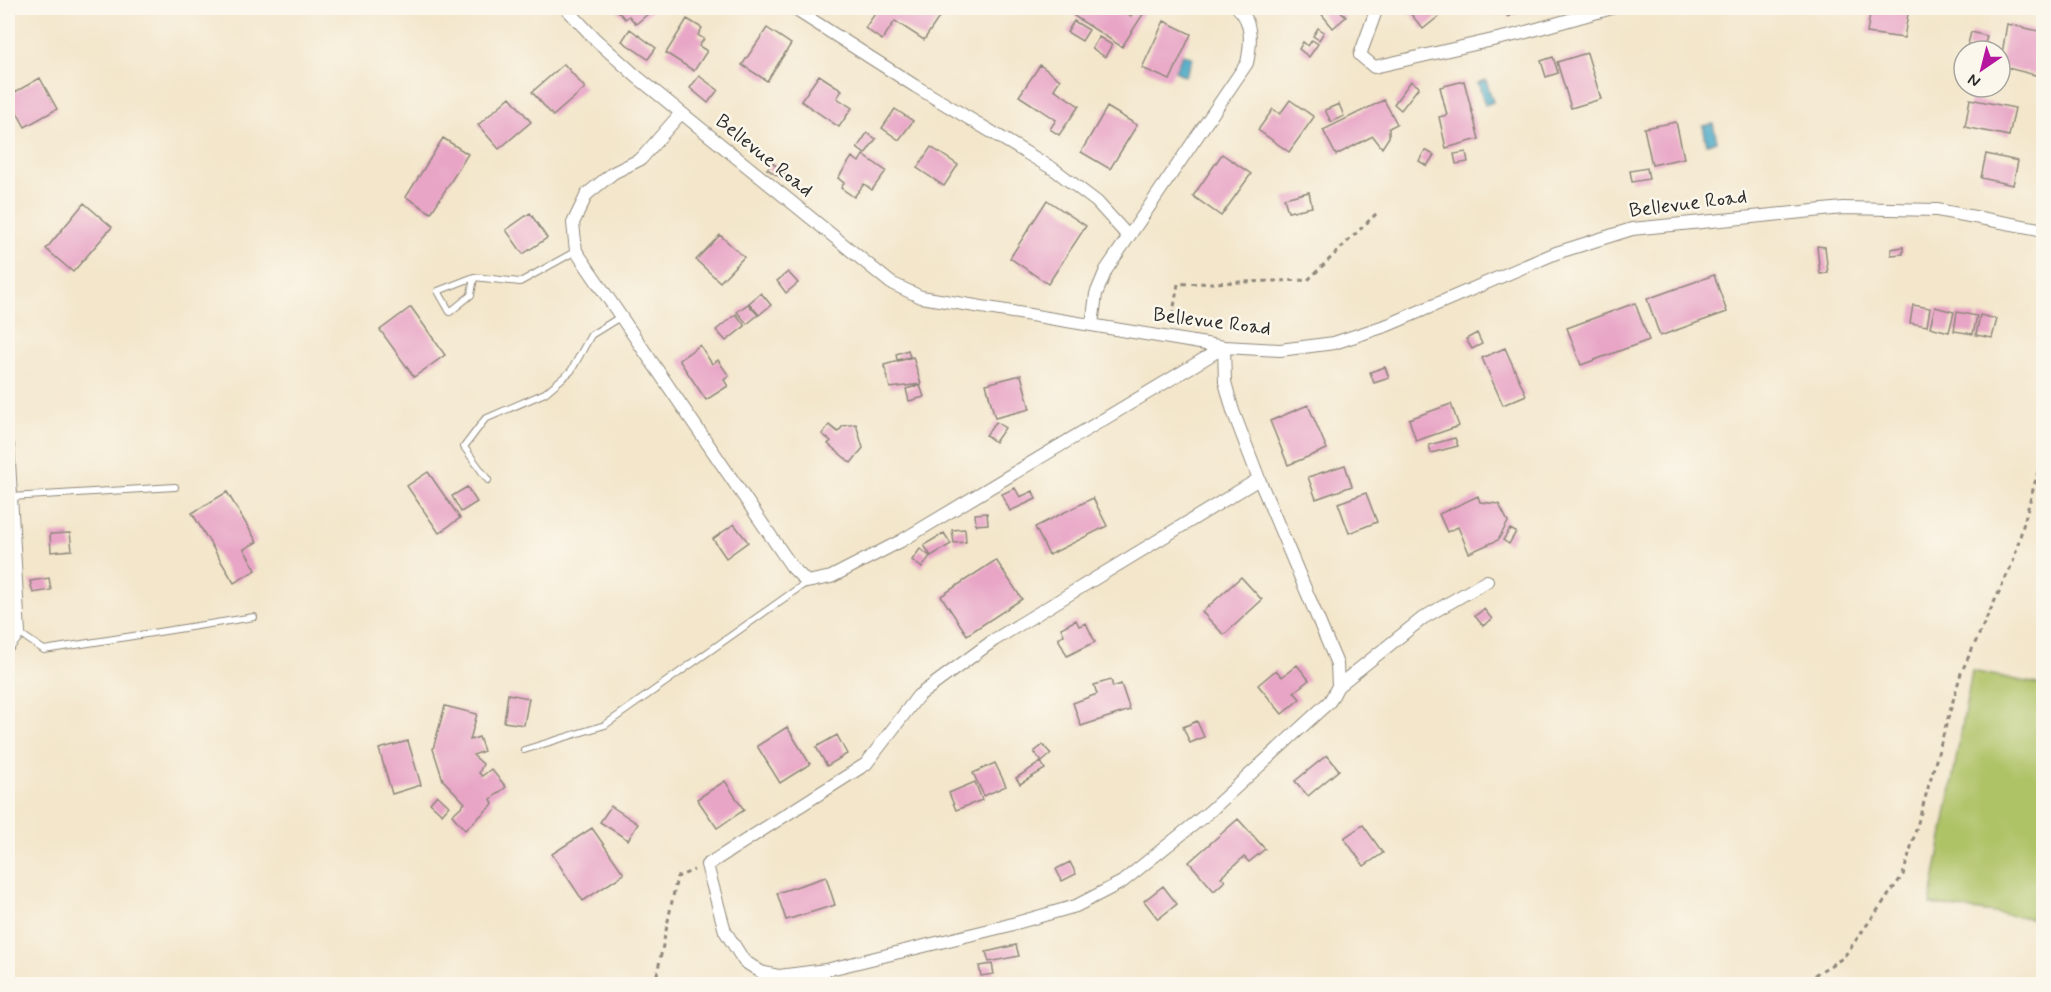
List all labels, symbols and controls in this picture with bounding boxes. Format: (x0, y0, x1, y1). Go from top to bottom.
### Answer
north arrow (1952, 39, 2012, 99)
text: N (1964, 68, 1985, 92)
street label: Bellevue Road (710, 108, 818, 204)
street label: Bellevue Road (1628, 183, 1748, 225)
street label: Bellevue Road (1152, 301, 1272, 343)

